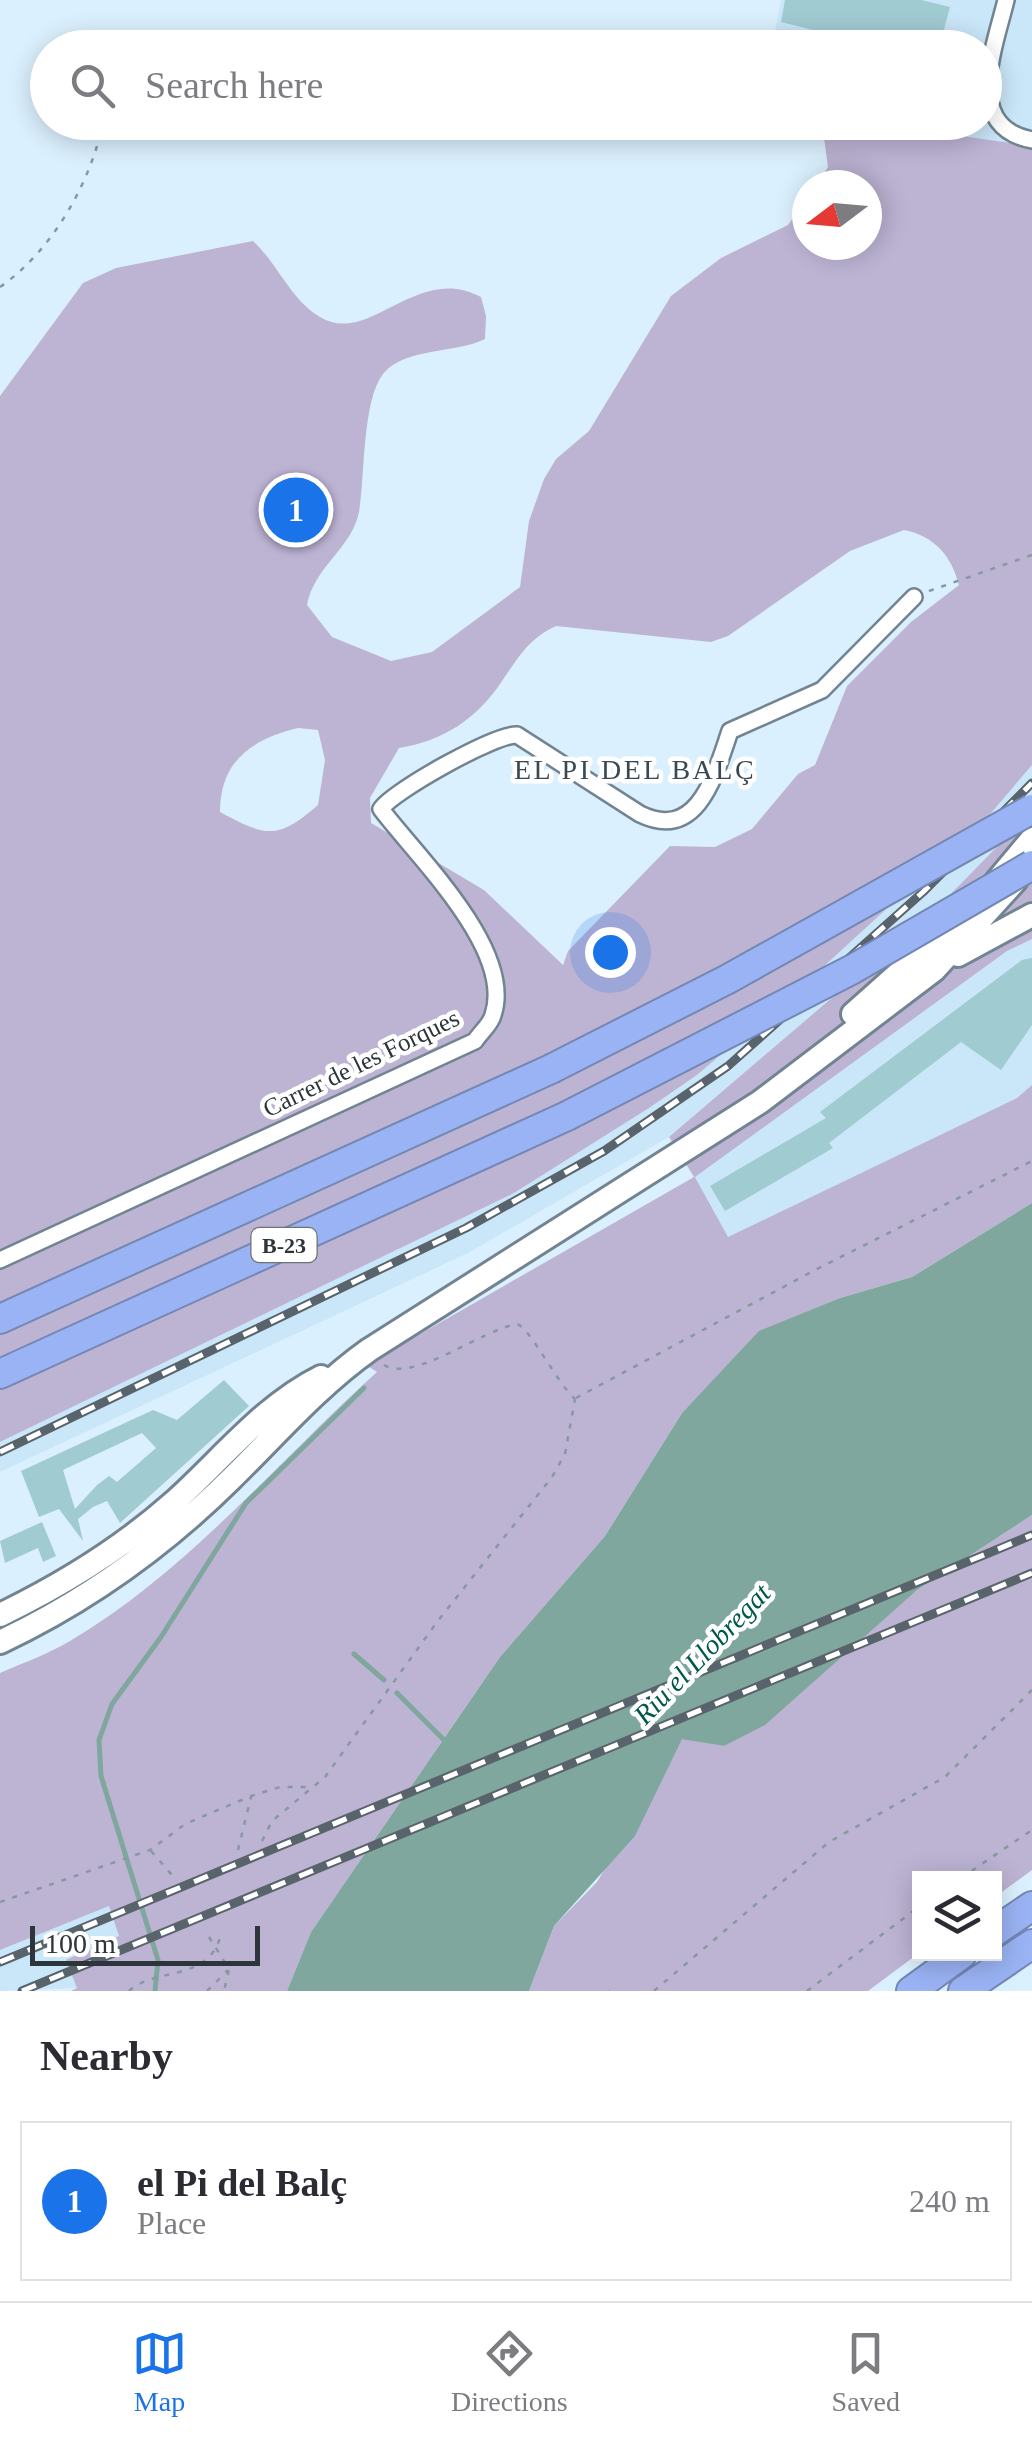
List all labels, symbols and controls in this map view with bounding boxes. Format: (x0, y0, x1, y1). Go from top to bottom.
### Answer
search box (30, 30, 1002, 140)
icon: search (65, 58, 120, 113)
text: Search here (145, 64, 323, 106)
north arrow (792, 170, 882, 260)
pin: 1 (264, 472, 328, 548)
district label: EL PI DEL BALÇ (514, 754, 756, 785)
your location (585, 927, 636, 978)
street label: Carrer de les Forques (259, 1004, 463, 1122)
road number: B-23 (252, 1228, 316, 1262)
water label: Riu el Llobregat (627, 1577, 777, 1731)
map controls (912, 1871, 1002, 1961)
button: layers (912, 1871, 1002, 1961)
scale bar (30, 1921, 260, 1966)
text: 100 m (45, 1928, 116, 1959)
text: Nearby (40, 2033, 173, 2079)
text: el Pi del Balç (137, 2162, 347, 2204)
text: 1 (67, 2183, 83, 2219)
text: 240 m (909, 2183, 990, 2219)
text: Place (137, 2205, 206, 2241)
tab: Map (132, 2326, 187, 2418)
tab: Directions (451, 2326, 568, 2418)
tab: Saved (832, 2326, 900, 2418)

